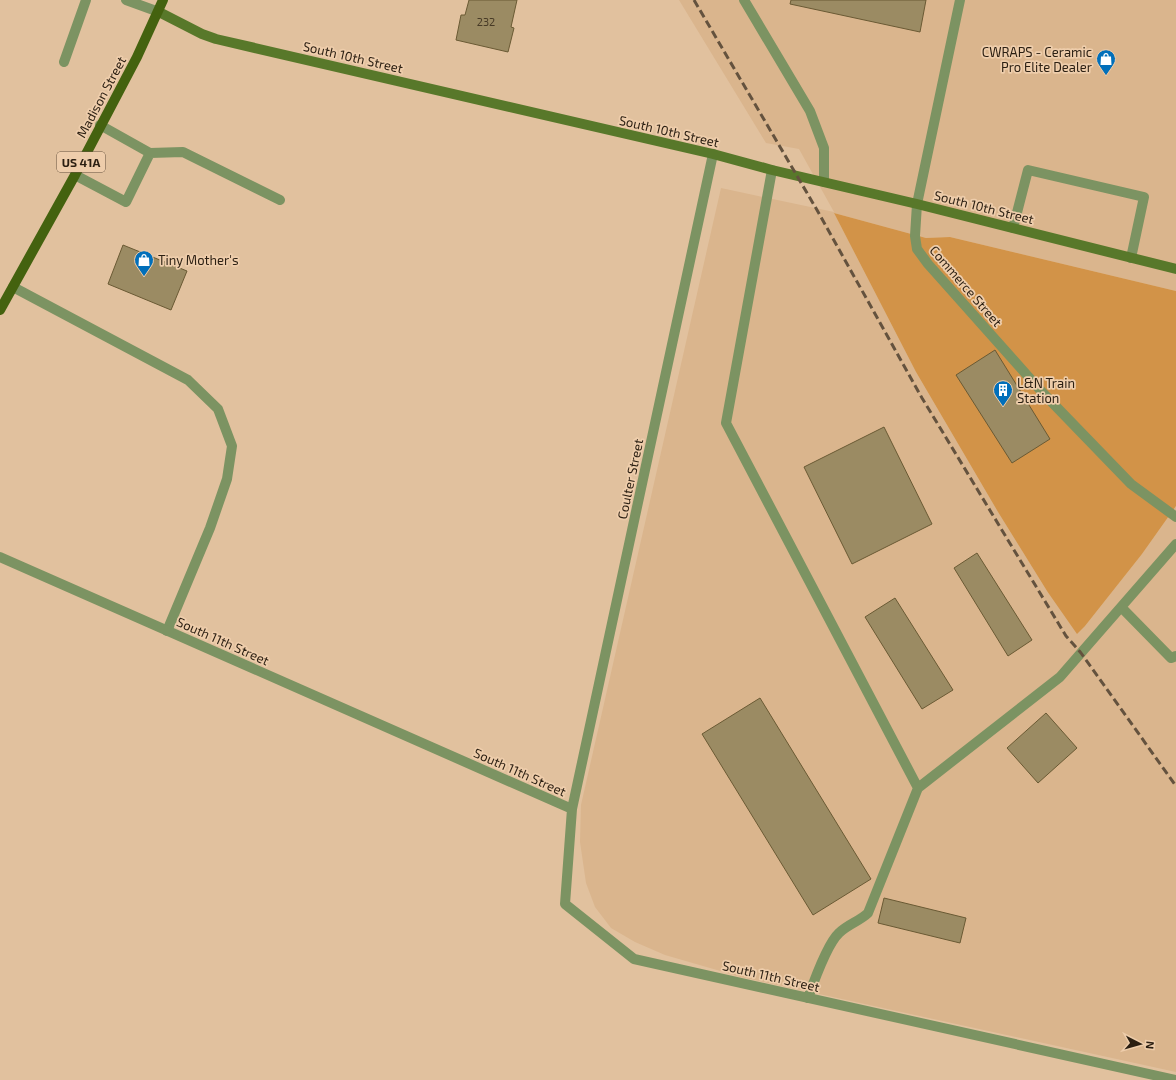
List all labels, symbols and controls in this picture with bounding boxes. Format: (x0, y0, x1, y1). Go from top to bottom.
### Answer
house number: 232 (477, 15, 495, 28)
street label: South 10th Street (301, 38, 405, 76)
place label: CWRAPS - Ceramic Pro Elite Dealer (982, 44, 1092, 75)
shop icon: CWRAPS - Ceramic Pro Elite Dealer (1095, 48, 1117, 76)
street label: Madison Street (73, 54, 129, 140)
street label: South 10th Street (617, 112, 721, 150)
road number: US 41A (57, 152, 105, 172)
street label: South 10th Street (933, 187, 1035, 227)
street label: Commerce Street (927, 242, 1005, 330)
shop icon: Tiny Mother's (133, 249, 155, 277)
place label: Tiny Mother's (158, 252, 239, 268)
place label: L&N Train Station (1017, 375, 1075, 406)
building icon: L&N Train Station (992, 379, 1014, 407)
street label: Coulter Street (614, 437, 646, 521)
street label: South 11th Street (174, 613, 272, 669)
street label: South 11th Street (471, 744, 569, 800)
street label: South 11th Street (721, 957, 821, 995)
north arrow (1120, 1024, 1160, 1064)
text: N (1144, 1040, 1157, 1050)

